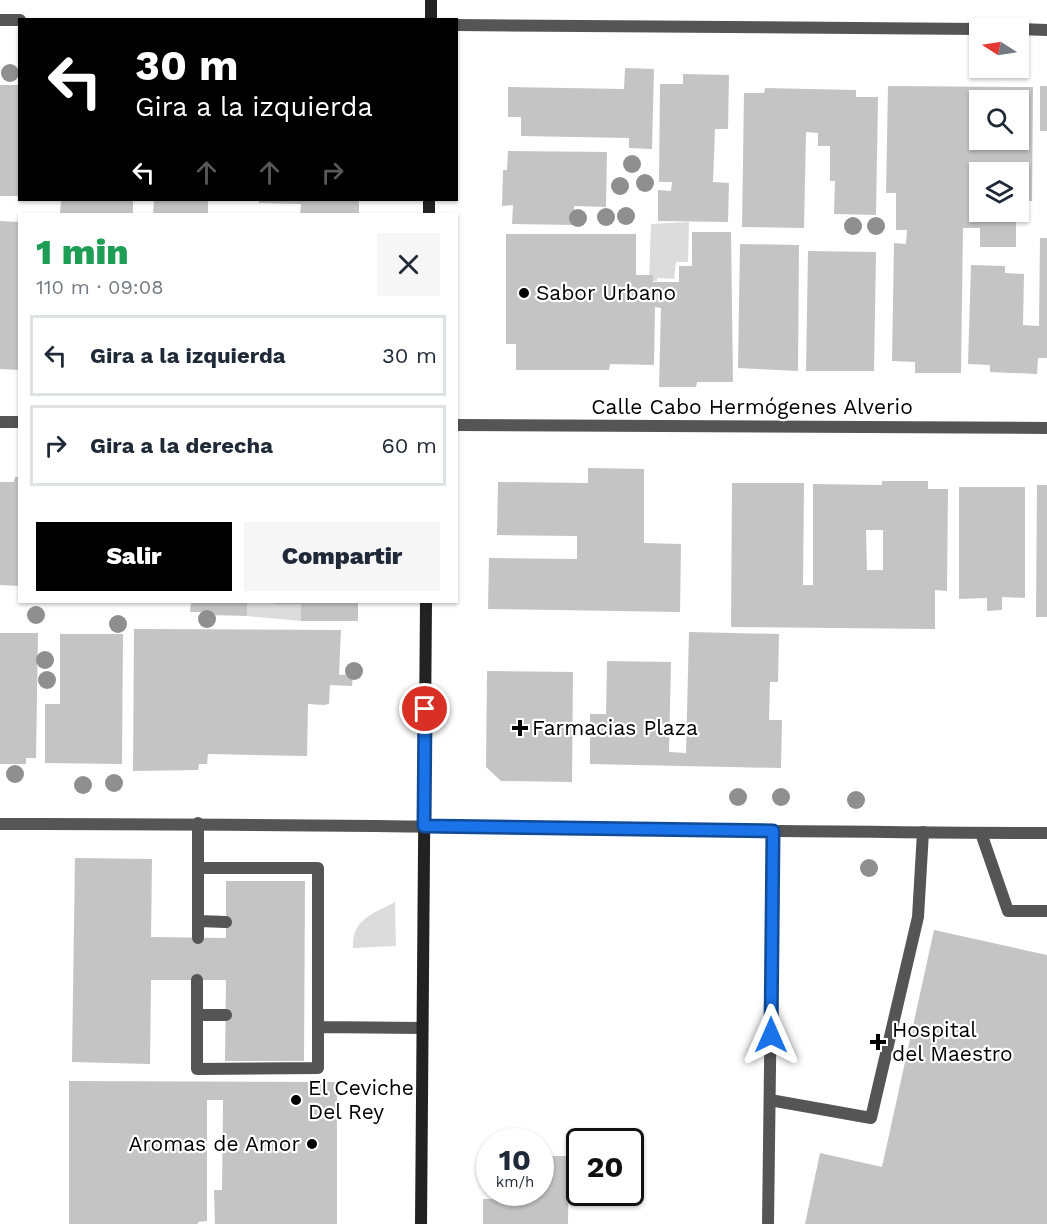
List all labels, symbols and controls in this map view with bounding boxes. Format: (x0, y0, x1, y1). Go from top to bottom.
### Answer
north arrow (969, 18, 1029, 78)
map controls (969, 18, 1029, 222)
text: 30 m (135, 41, 239, 90)
icon: left (36, 42, 114, 120)
button: search (969, 90, 1029, 150)
text: Gira a la izquierda (135, 91, 373, 123)
icon: left (127, 156, 160, 189)
icon: ahead (190, 156, 223, 189)
icon: ahead (253, 156, 286, 189)
icon: right (316, 156, 349, 189)
button: layers (969, 162, 1029, 222)
text: 1 min (36, 231, 129, 273)
button: close (377, 233, 440, 296)
text: 110 m · 09:08 (36, 275, 164, 299)
place label: Sabor Urbano (536, 280, 676, 305)
marker: Sabor Urbano (517, 286, 531, 300)
icon: left (39, 339, 72, 372)
text: Gira a la izquierda (90, 343, 286, 368)
text: 30 m (382, 343, 437, 368)
street label: Calle Cabo Hermógenes Alverio (591, 394, 913, 419)
icon: right (39, 429, 72, 462)
text: Gira a la derecha (90, 433, 273, 458)
text: 60 m (381, 433, 437, 458)
button: Salir (36, 522, 232, 591)
button: Compartir (244, 522, 440, 591)
pin (399, 683, 450, 734)
icon: arrive (408, 692, 441, 725)
place label: Farmacias Plaza (532, 715, 698, 740)
marker: Farmacias Plaza (513, 721, 527, 735)
position arrow (739, 1003, 803, 1067)
place label: Hospital del Maestro (892, 1017, 1013, 1066)
marker: Hospital del Maestro (869, 1033, 887, 1051)
place label: El Ceviche Del Rey (308, 1075, 414, 1124)
marker: El Ceviche Del Rey (289, 1093, 303, 1107)
speed limit sign: 20 (566, 1128, 644, 1206)
place label: Aromas de Amor (129, 1131, 300, 1156)
marker: Aromas de Amor (305, 1137, 319, 1151)
text: 10 (499, 1142, 531, 1177)
text: km/h (496, 1173, 534, 1191)

